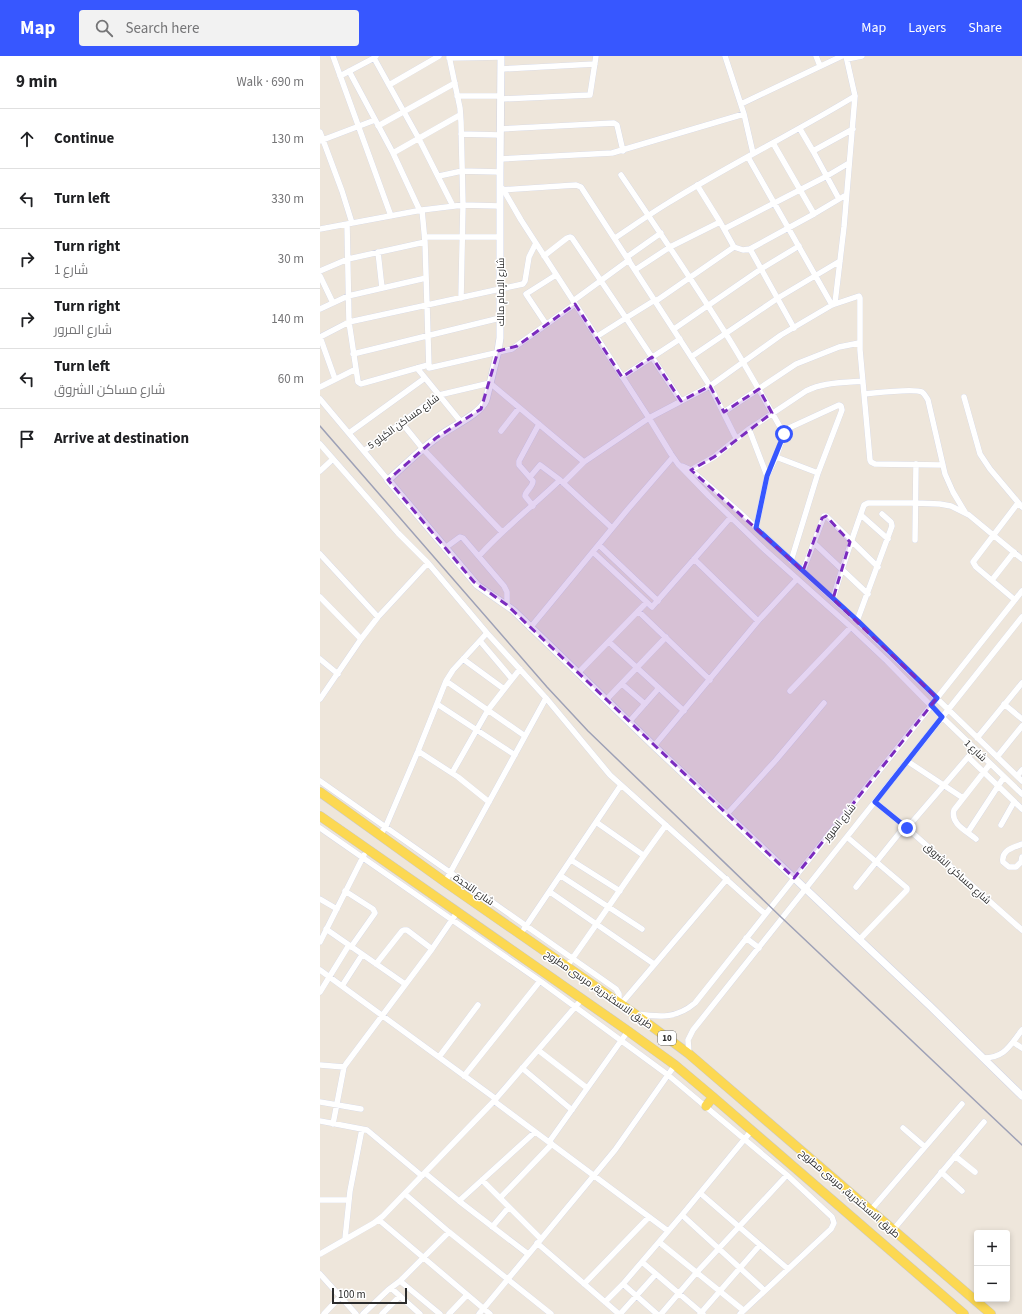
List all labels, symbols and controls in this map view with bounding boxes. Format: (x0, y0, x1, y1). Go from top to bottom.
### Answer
search box (79, 10, 359, 46)
text: Map (20, 15, 55, 42)
icon: search (93, 17, 115, 39)
text: Search here (125, 18, 199, 39)
text: Map (861, 18, 886, 38)
text: Layers (908, 18, 946, 38)
text: Share (968, 18, 1002, 38)
text: 9 min (16, 70, 57, 94)
text: Walk · 690 m (236, 73, 304, 91)
icon: ahead (16, 128, 38, 150)
text: Continue (54, 128, 114, 149)
text: 130 m (271, 130, 304, 148)
icon: left (16, 188, 38, 210)
text: Turn left (54, 188, 110, 209)
text: 330 m (271, 190, 304, 208)
text: Turn right (54, 236, 120, 257)
icon: right (16, 248, 38, 270)
text: 30 m (278, 250, 304, 268)
street label: شارع الإمام مالك (494, 258, 508, 326)
text: شارع 1 (54, 261, 88, 279)
text: Turn right (54, 296, 120, 317)
icon: right (16, 308, 38, 330)
text: 140 m (271, 310, 304, 328)
text: شارع المرور (54, 321, 112, 339)
text: Turn left (54, 356, 110, 377)
icon: left (16, 368, 38, 390)
text: 60 m (278, 370, 304, 388)
text: شارع مساكن الشروق (54, 381, 165, 399)
street label: شارع مساكن الكيلو 5 (365, 391, 442, 453)
route start (775, 425, 793, 443)
icon: arrive (16, 428, 38, 450)
text: Arrive at destination (54, 428, 189, 449)
street label: شارع 1 (961, 737, 990, 765)
street label: شارع المرور (820, 801, 859, 845)
route end (898, 819, 916, 837)
street label: شارع مساكن الشروق (921, 840, 994, 908)
street label: شارع النجدة (450, 871, 497, 909)
street label: طريق الاسكندرية, مرسى مطروح (541, 947, 655, 1033)
road number: 10 (658, 1031, 676, 1045)
street label: طريق الاسكندرية, مرسى مطروح (796, 1146, 903, 1241)
map controls (974, 1230, 1010, 1302)
button: + (974, 1230, 1010, 1266)
button: − (974, 1266, 1010, 1302)
scale bar (332, 1286, 407, 1305)
text: 100 m (338, 1287, 366, 1302)

